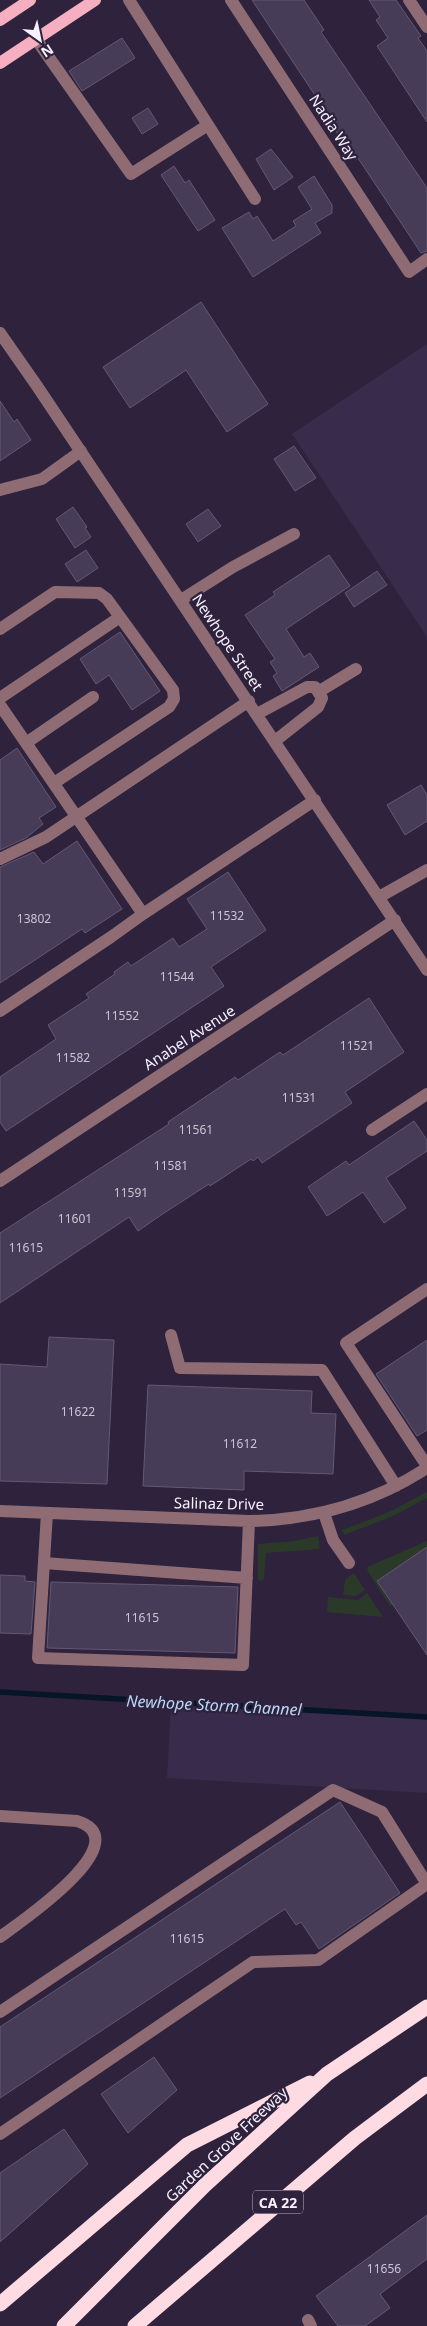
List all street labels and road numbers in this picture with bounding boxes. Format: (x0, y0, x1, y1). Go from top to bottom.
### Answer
street label: Nadia Way (305, 90, 363, 164)
street label: Newhope Street (188, 589, 268, 695)
street label: Anabel Avenue (139, 1000, 239, 1074)
street label: Salinaz Drive (174, 1492, 264, 1514)
street label: Garden Grove Freeway (161, 2082, 292, 2206)
road number: CA 22 (253, 2190, 303, 2214)

